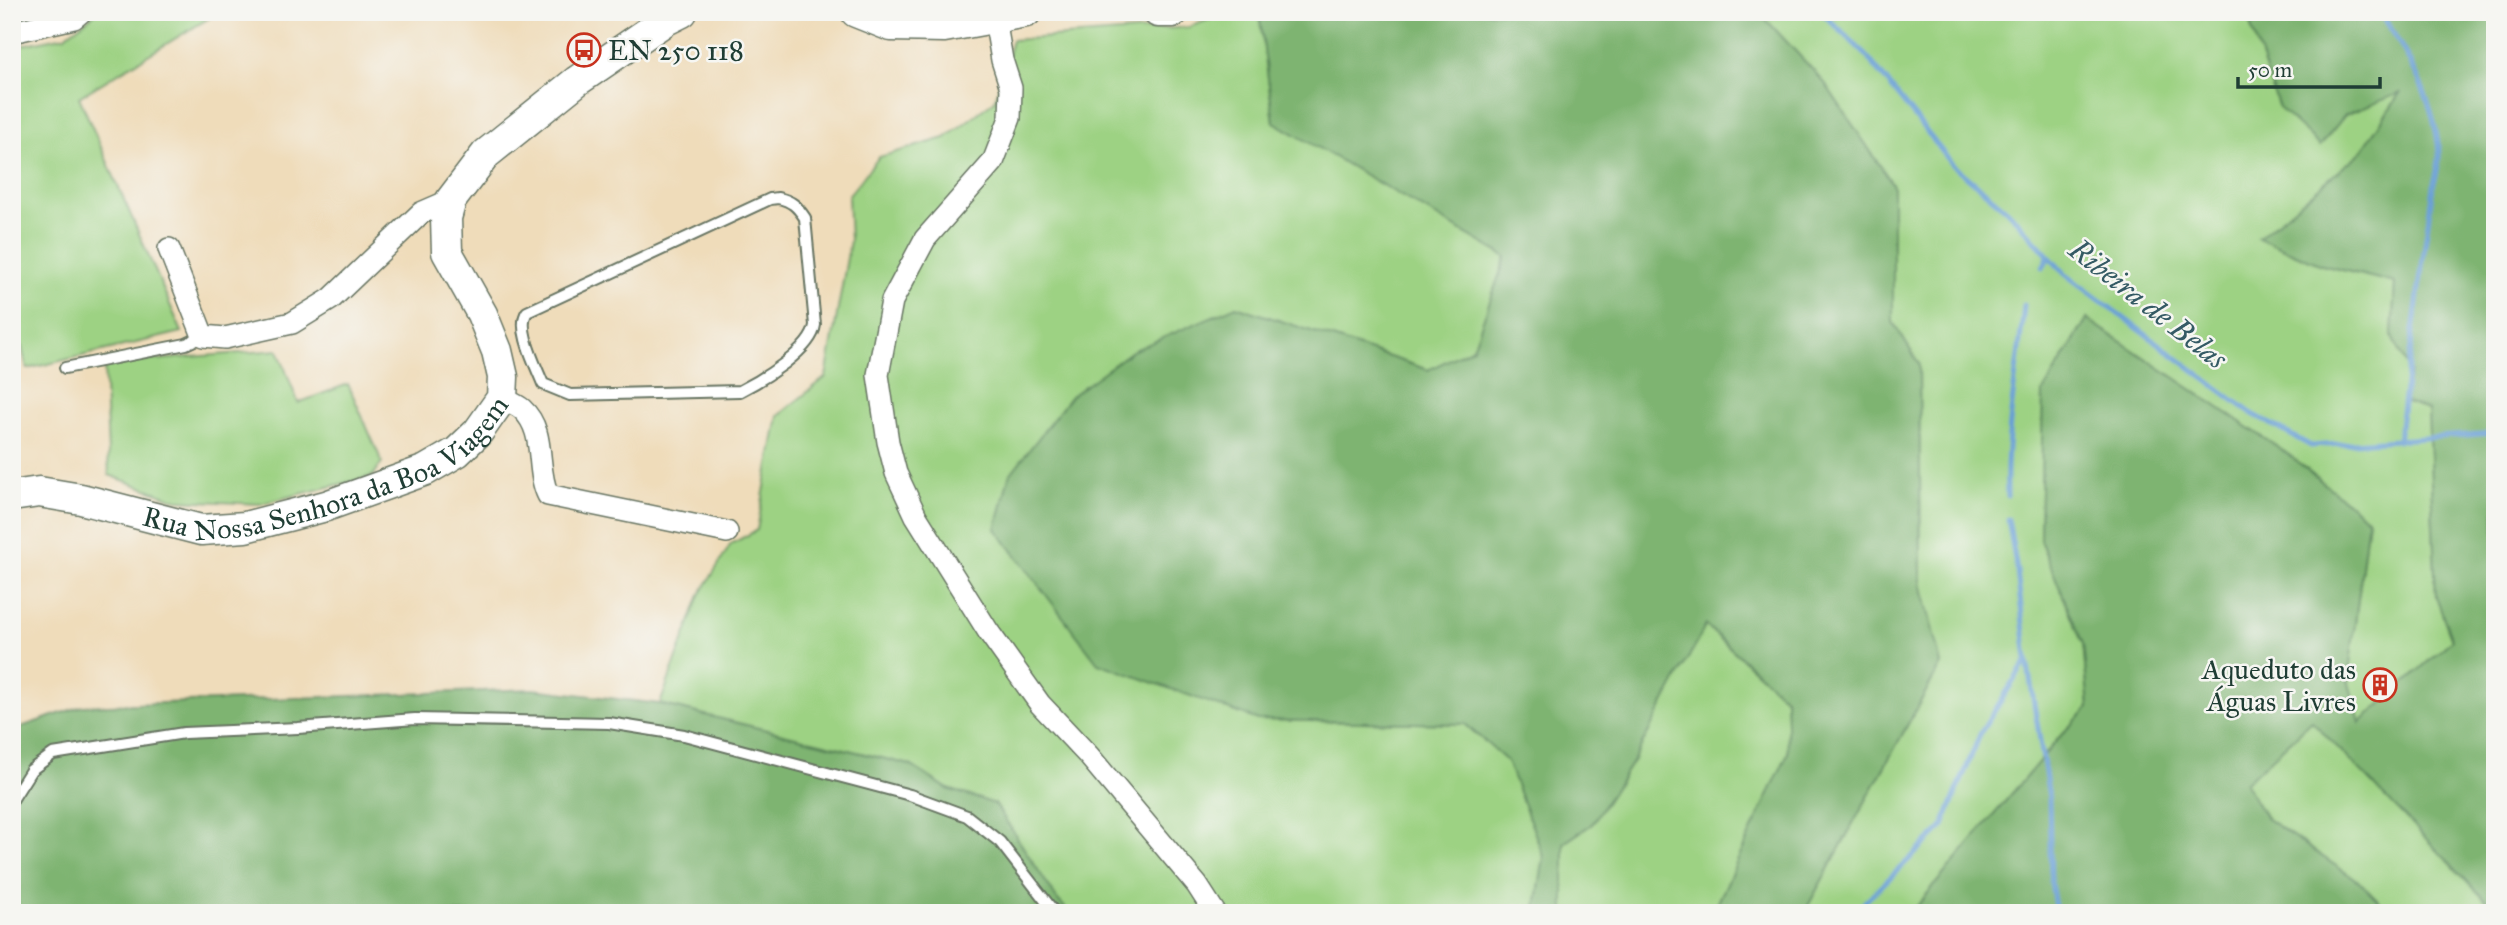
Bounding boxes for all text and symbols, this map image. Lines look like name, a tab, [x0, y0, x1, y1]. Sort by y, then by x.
bus stop icon: EN 250 118	[565, 31, 603, 69]
place label: EN 250 118	[608, 33, 744, 68]
scale bar	[2238, 46, 2379, 90]
text: 50 m	[2248, 57, 2293, 83]
water label: Ribeira de Belas	[2061, 231, 2235, 378]
street label: Rua Nossa Senhora da Boa Viagem	[139, 389, 516, 548]
place label: Aqueduto das Águas Livres	[2201, 652, 2356, 719]
building icon: Aqueduto das Águas Livres	[2361, 666, 2399, 704]

